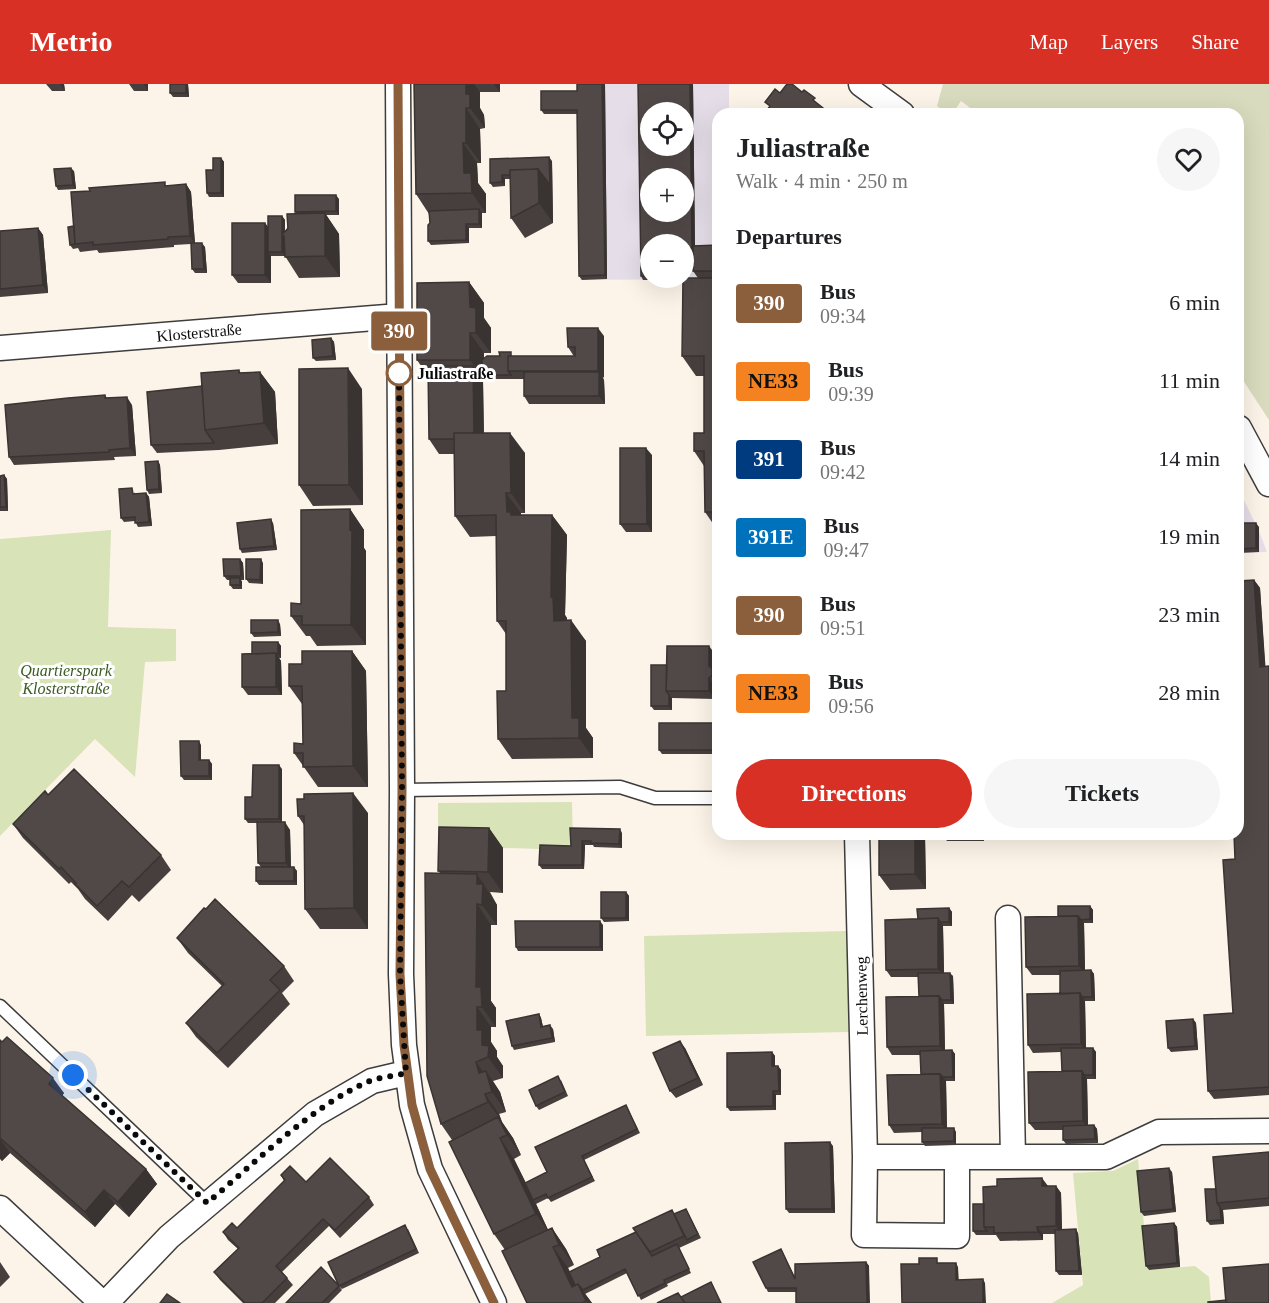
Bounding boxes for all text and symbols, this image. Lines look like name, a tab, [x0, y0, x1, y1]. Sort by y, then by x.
text: Metrio	[30, 26, 112, 57]
text: Map	[1030, 30, 1068, 54]
text: Layers	[1101, 30, 1158, 54]
text: Share	[1191, 30, 1239, 54]
map controls	[640, 102, 694, 288]
button: locate	[640, 102, 694, 156]
button: heart	[1157, 128, 1220, 191]
text: Juliastraße	[736, 132, 870, 163]
button: +	[640, 168, 694, 222]
text: Walk · 4 min · 250 m	[736, 170, 908, 192]
text: Departures	[736, 224, 842, 249]
button: −	[640, 234, 694, 288]
text: Bus	[820, 279, 855, 304]
text: 6 min	[1169, 290, 1220, 315]
text: 390	[753, 291, 785, 315]
text: 09:34	[820, 305, 866, 327]
line badge: 390	[364, 312, 434, 350]
text: 390	[383, 319, 415, 343]
street label: Klosterstraße	[156, 320, 242, 345]
text: Bus	[828, 357, 864, 382]
marker: Juliastraße	[386, 360, 412, 386]
place label: Juliastraße	[417, 365, 493, 382]
text: 11 min	[1159, 368, 1220, 393]
text: NE33	[748, 369, 798, 393]
text: 09:39	[828, 383, 874, 405]
text: Bus	[820, 435, 855, 460]
text: 14 min	[1158, 446, 1220, 471]
text: 391	[753, 447, 785, 471]
text: 09:42	[820, 461, 866, 483]
text: Bus	[824, 513, 859, 538]
text: 19 min	[1158, 524, 1220, 549]
text: 391E	[748, 525, 794, 549]
text: 09:47	[824, 539, 869, 561]
text: Bus	[820, 591, 855, 616]
text: 23 min	[1158, 602, 1220, 627]
text: 390	[753, 603, 785, 627]
text: 09:51	[820, 617, 866, 639]
park label: Quartierspark Klosterstraße	[20, 662, 113, 697]
text: Bus	[828, 669, 864, 694]
text: 28 min	[1158, 680, 1220, 705]
text: NE33	[748, 681, 798, 705]
text: 09:56	[828, 695, 874, 717]
button: Directions	[736, 759, 972, 828]
button: Tickets	[984, 759, 1220, 828]
street label: Lerchenweg	[852, 956, 872, 1036]
your location	[58, 1060, 88, 1090]

